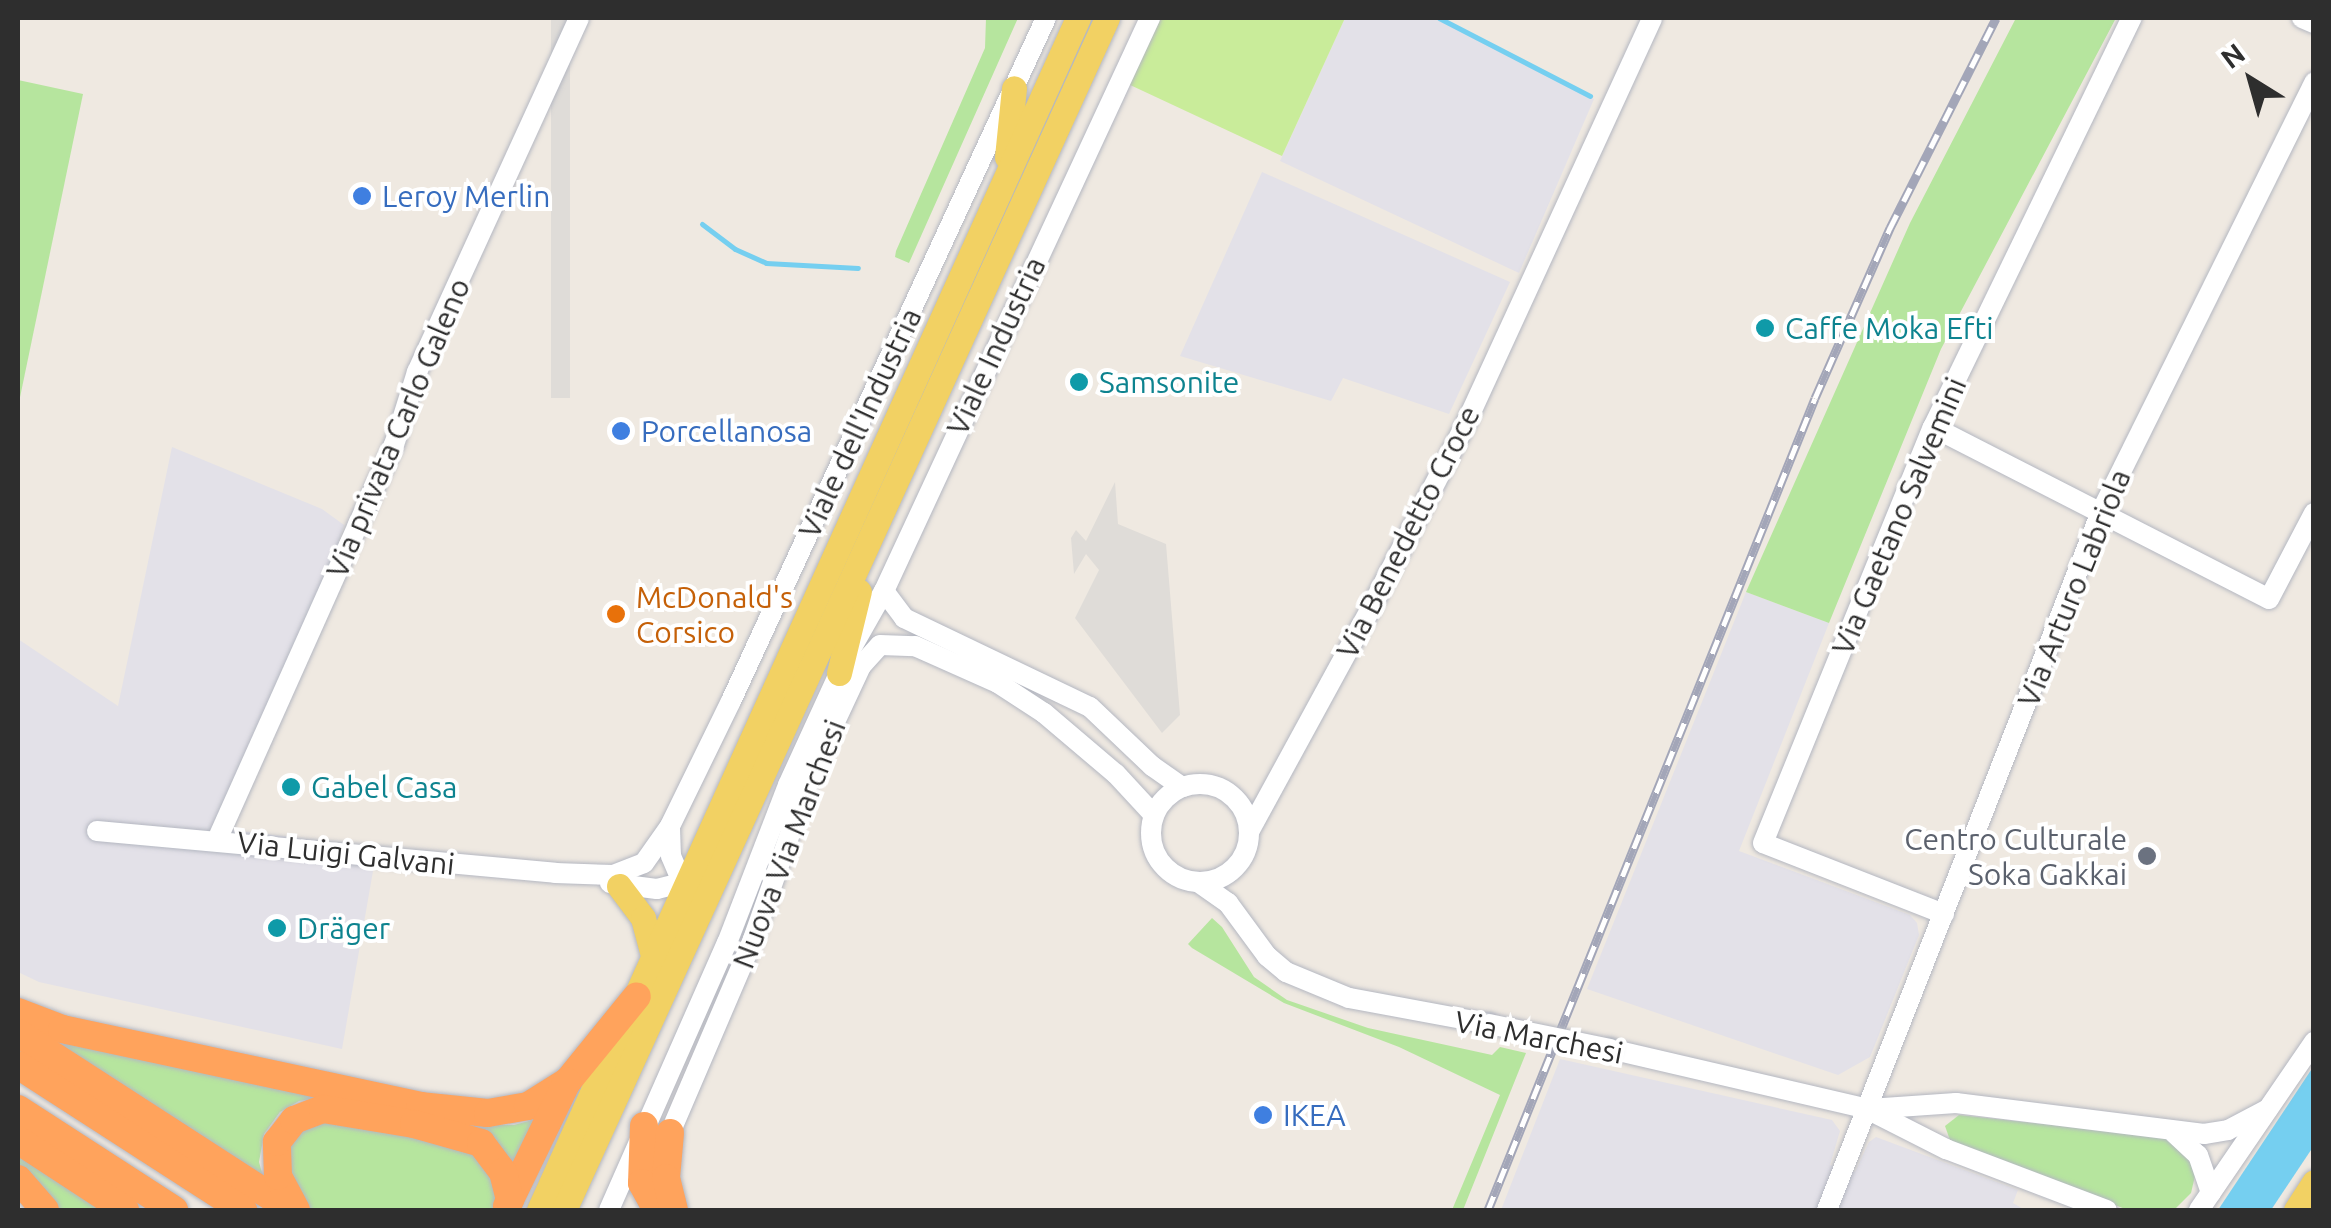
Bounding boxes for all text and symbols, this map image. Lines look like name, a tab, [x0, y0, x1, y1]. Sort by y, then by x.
north arrow	[2201, 30, 2301, 130]
text: N	[2215, 37, 2250, 74]
place label: Leroy Merlin	[382, 178, 550, 214]
marker: Leroy Merlin	[351, 185, 373, 207]
street label: Viale Industria	[939, 251, 1053, 441]
street label: Via privata Carlo Galeno	[319, 273, 477, 583]
street label: Viale dell'Industria	[791, 302, 929, 544]
place label: Caffe Moka Efti	[1785, 310, 1993, 346]
marker: Caffe Moka Efti	[1754, 317, 1776, 339]
place label: Samsonite	[1099, 364, 1239, 400]
marker: Samsonite	[1068, 371, 1090, 393]
street label: Via Gaetano Salvemini	[1824, 372, 1974, 660]
street label: Via Benedetto Croce	[1329, 400, 1487, 664]
place label: Porcellanosa	[641, 413, 812, 449]
marker: Porcellanosa	[610, 420, 632, 442]
street label: Via Arturo Labriola	[2010, 464, 2138, 712]
place label: McDonald's Corsico	[636, 579, 793, 650]
marker: McDonald's Corsico	[605, 603, 627, 625]
street label: Nuova Via Marchesi	[725, 715, 853, 973]
place label: Gabel Casa	[311, 769, 457, 805]
marker: Gabel Casa	[280, 776, 302, 798]
place label: Centro Culturale Soka Gakkai	[1904, 821, 2127, 892]
street label: Via Luigi Galvani	[236, 824, 456, 882]
marker: Centro Culturale Soka Gakkai	[2136, 845, 2158, 867]
place label: Dräger	[297, 910, 390, 946]
marker: Dräger	[266, 917, 288, 939]
street label: Via Marchesi	[1452, 1003, 1626, 1071]
place label: IKEA	[1283, 1097, 1346, 1133]
marker: IKEA	[1252, 1104, 1274, 1126]

